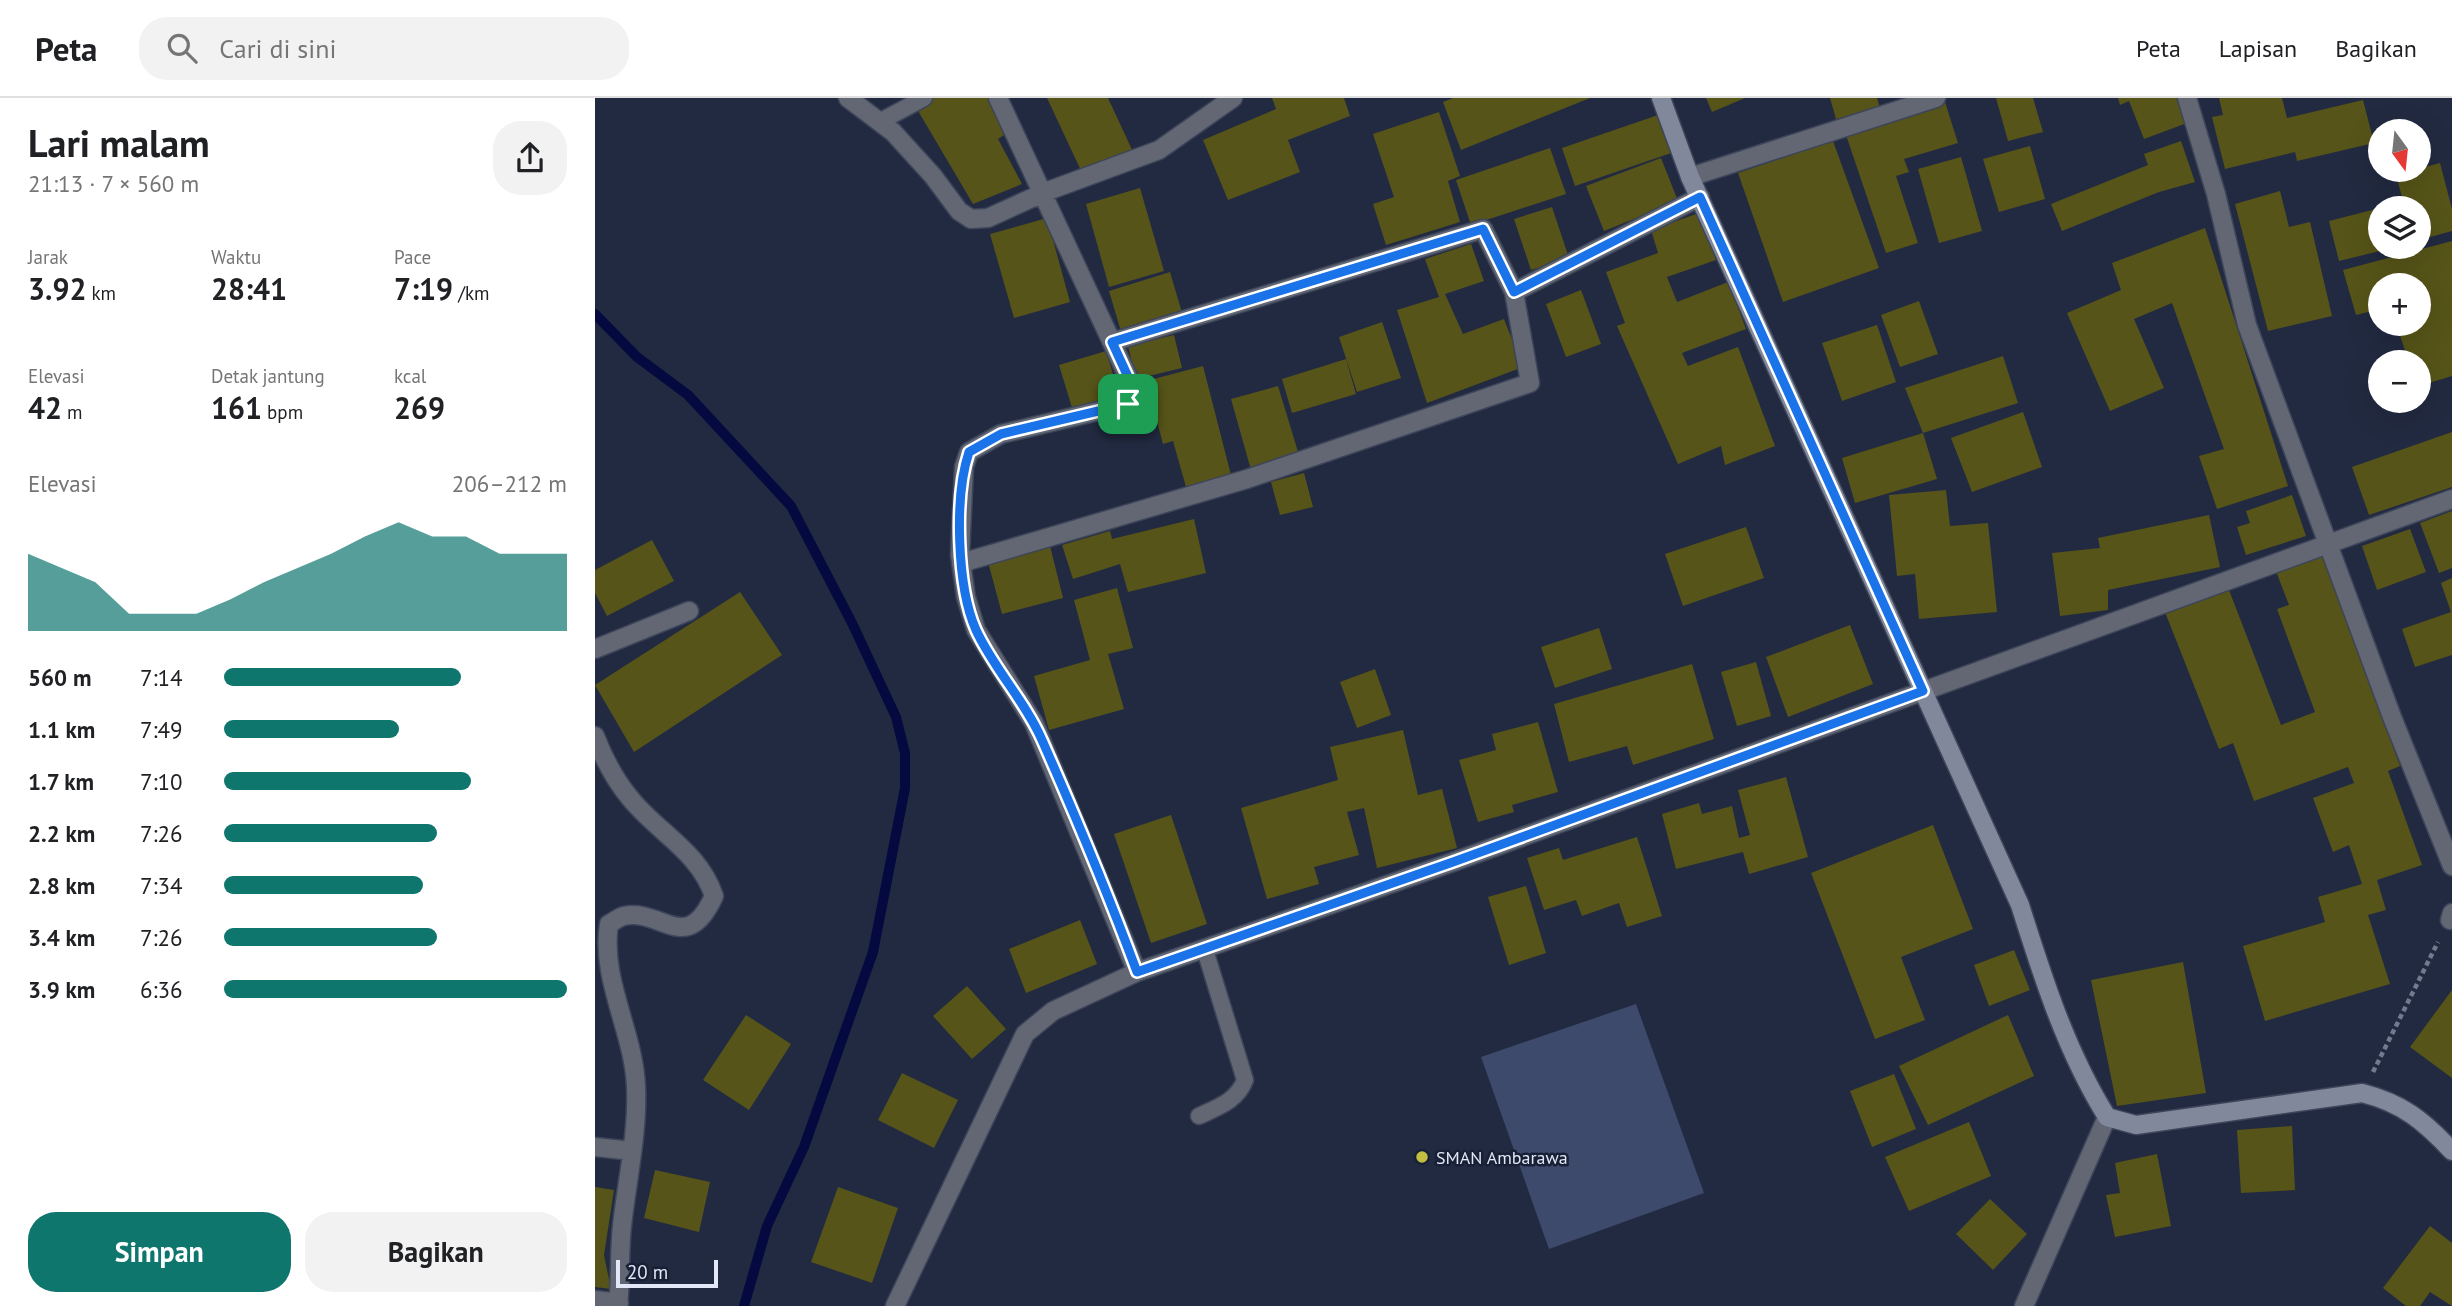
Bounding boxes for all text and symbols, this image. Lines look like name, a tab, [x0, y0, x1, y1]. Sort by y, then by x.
search box	[139, 17, 629, 80]
text: Peta	[35, 27, 97, 70]
icon: search	[163, 29, 201, 67]
text: Cari di sini	[219, 32, 336, 65]
text: Peta	[2136, 33, 2181, 64]
text: Lapisan	[2219, 33, 2297, 64]
text: Bagikan	[2335, 33, 2417, 64]
text: Lari malam	[28, 118, 210, 167]
north arrow	[2368, 119, 2431, 182]
map controls	[2368, 119, 2431, 413]
button: share	[493, 121, 567, 195]
text: 21:13 · 7 × 560 m	[28, 169, 199, 198]
button: layers	[2368, 196, 2431, 259]
text: Jarak	[28, 245, 68, 269]
text: Waktu	[211, 245, 261, 269]
text: Pace	[394, 245, 431, 269]
text: 3.92	[28, 269, 86, 308]
text: 28:41	[211, 269, 287, 308]
text: 7:19	[394, 269, 453, 308]
button: +	[2368, 273, 2431, 336]
text: km	[86, 281, 116, 305]
text: /km	[453, 281, 489, 305]
button: −	[2368, 350, 2431, 413]
text: Elevasi	[28, 364, 85, 388]
text: Detak jantung	[211, 364, 325, 388]
text: kcal	[394, 364, 426, 388]
pin	[1098, 374, 1158, 434]
icon: arrive	[1109, 385, 1147, 423]
text: 42	[28, 388, 62, 427]
text: 161	[211, 388, 262, 427]
text: 269	[394, 388, 445, 427]
text: m	[62, 400, 83, 424]
text: bpm	[262, 400, 303, 424]
text: Elevasi	[28, 469, 97, 498]
text: 206–212 m	[452, 469, 567, 498]
text: 560 m	[28, 663, 91, 692]
text: 7:14	[140, 663, 183, 692]
text: 1.1 km	[28, 715, 95, 744]
text: 7:49	[140, 715, 183, 744]
text: 1.7 km	[28, 767, 94, 796]
text: 7:10	[140, 767, 183, 796]
text: 2.2 km	[28, 819, 95, 848]
text: 7:26	[140, 819, 183, 848]
text: 2.8 km	[28, 871, 95, 900]
text: 7:34	[140, 871, 183, 900]
text: 3.4 km	[28, 923, 95, 952]
text: 7:26	[140, 923, 183, 952]
text: 3.9 km	[28, 975, 95, 1004]
text: 6:36	[140, 975, 183, 1004]
place label: SMAN Ambarawa	[1436, 1146, 1568, 1169]
marker: SMAN Ambarawa	[1414, 1149, 1430, 1165]
button: Simpan	[28, 1212, 291, 1292]
button: Bagikan	[305, 1212, 567, 1292]
scale bar	[616, 1257, 717, 1289]
text: 20 m	[627, 1260, 668, 1284]

